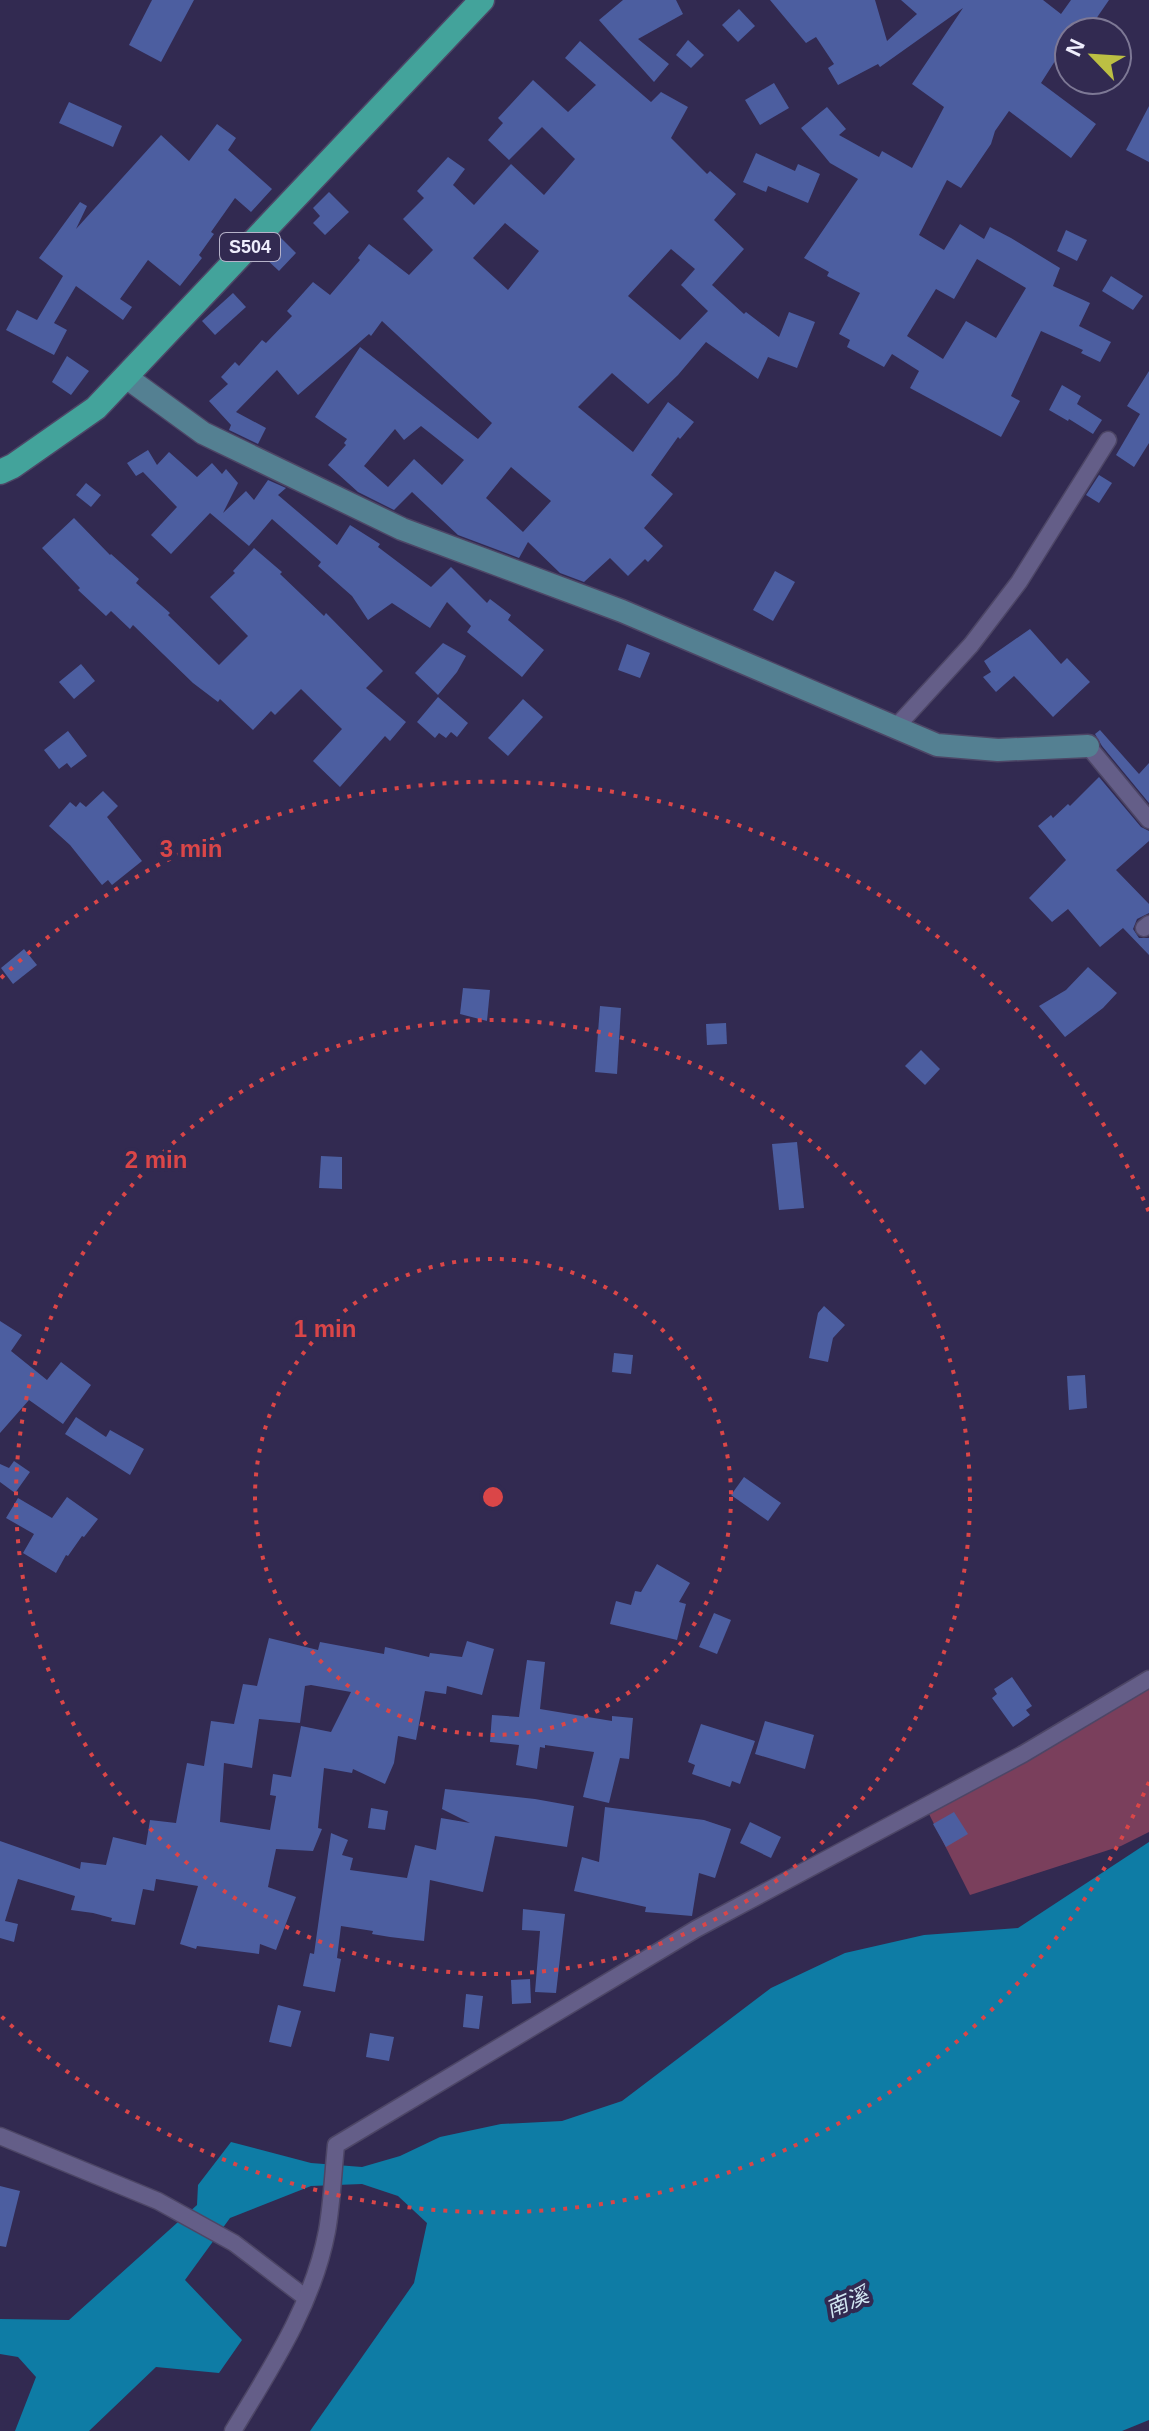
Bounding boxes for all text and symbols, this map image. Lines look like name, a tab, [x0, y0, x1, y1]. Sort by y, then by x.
north arrow	[1053, 16, 1133, 96]
text: N	[1061, 35, 1090, 60]
road number: S504	[220, 233, 280, 261]
text: 3 min	[160, 835, 222, 862]
text: 2 min	[125, 1146, 187, 1173]
text: 1 min	[294, 1315, 356, 1342]
centre of rings	[479, 1483, 507, 1511]
water label: 南溪	[822, 2281, 874, 2322]

